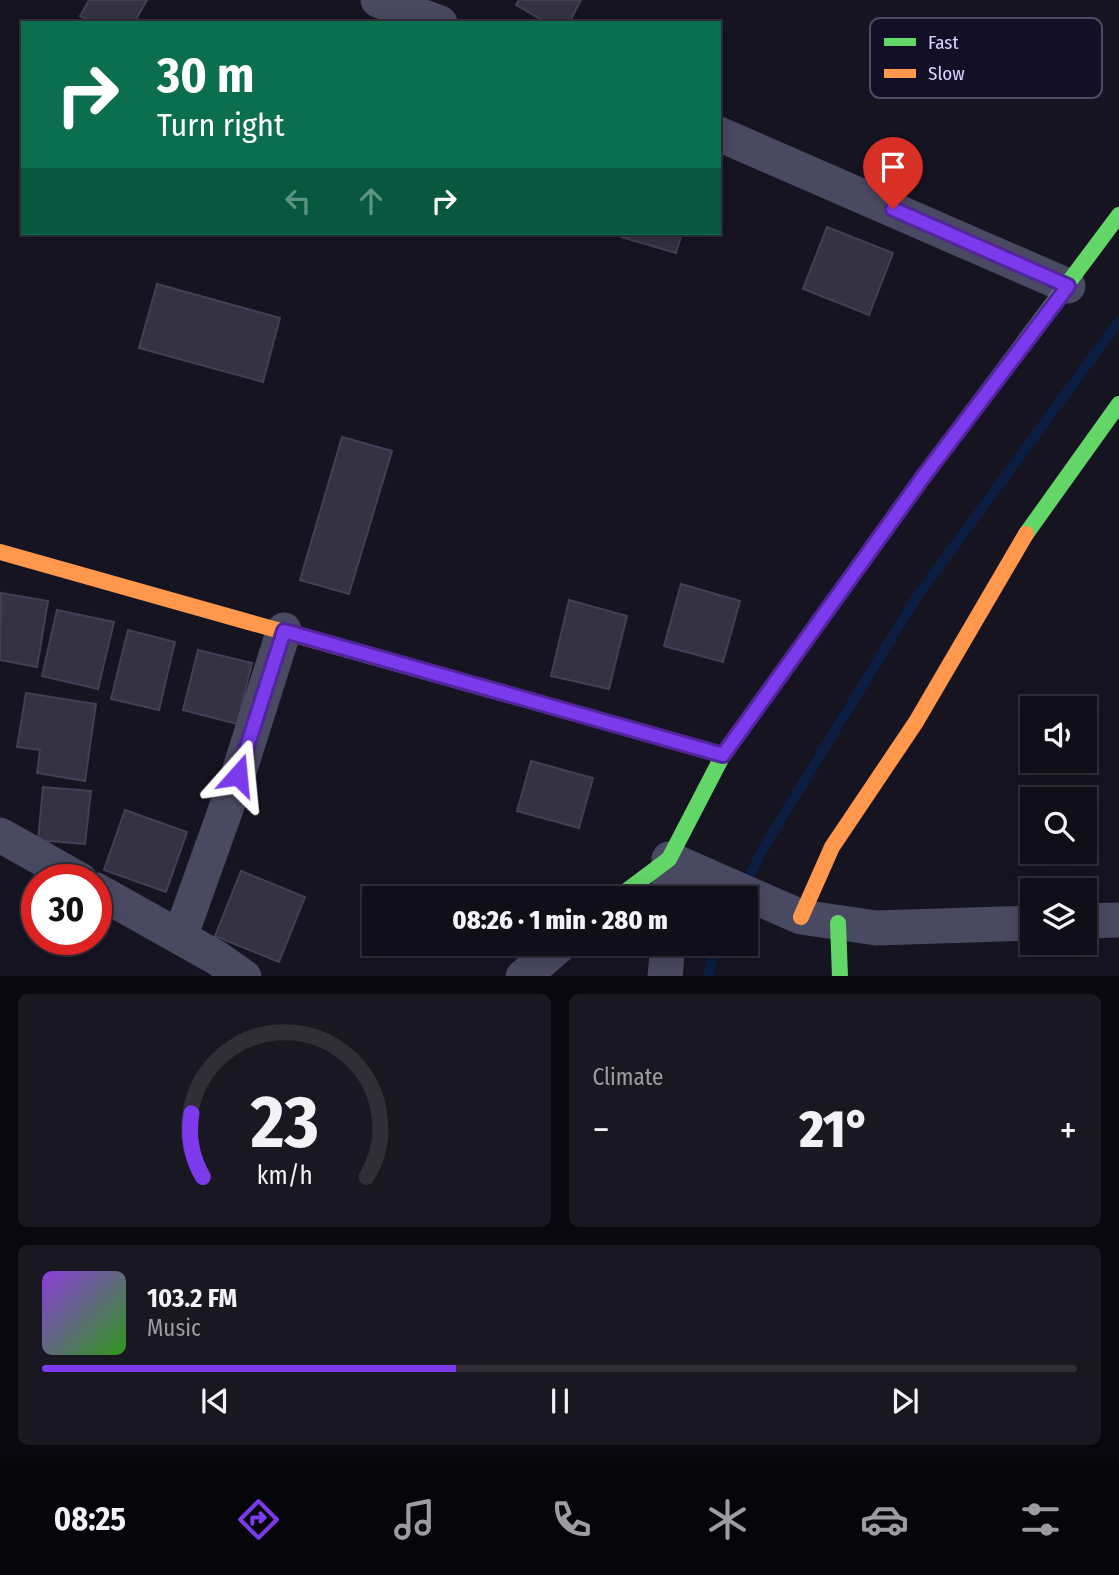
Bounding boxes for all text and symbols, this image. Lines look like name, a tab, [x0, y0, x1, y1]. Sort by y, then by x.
legend	[870, 18, 1102, 98]
text: Fast	[928, 31, 959, 54]
text: 30 m	[157, 46, 255, 105]
icon: right	[42, 49, 133, 140]
text: Slow	[928, 62, 965, 85]
text: Turn right	[157, 106, 284, 144]
pin	[863, 137, 923, 209]
icon: arrive	[874, 148, 912, 186]
icon: left	[279, 182, 317, 220]
icon: ahead	[352, 182, 390, 220]
icon: right	[425, 182, 463, 220]
map controls	[1020, 696, 1097, 955]
button: sound	[1020, 696, 1097, 773]
position arrow	[201, 738, 275, 812]
button: search	[1020, 787, 1097, 864]
speed limit sign: 30	[21, 864, 112, 955]
button: layers	[1020, 878, 1097, 955]
text: 08:26 · 1 min · 280 m	[452, 905, 668, 936]
text: Climate	[593, 1063, 663, 1091]
text: 23	[249, 1079, 318, 1166]
text: 21°	[799, 1098, 870, 1161]
text: −	[593, 1107, 610, 1153]
text: +	[1060, 1107, 1077, 1153]
text: km/h	[256, 1160, 312, 1190]
text: 103.2 FM	[147, 1283, 237, 1314]
text: Music	[147, 1314, 201, 1342]
icon: previous	[196, 1382, 234, 1420]
icon: pause	[541, 1382, 579, 1420]
icon: next	[886, 1382, 924, 1420]
icon: directions	[234, 1495, 283, 1544]
icon: music	[390, 1495, 439, 1544]
icon: phone	[547, 1495, 596, 1544]
icon: climate	[703, 1495, 752, 1544]
icon: car	[860, 1495, 909, 1544]
icon: filters	[1016, 1495, 1065, 1544]
text: 08:25	[54, 1500, 126, 1538]

